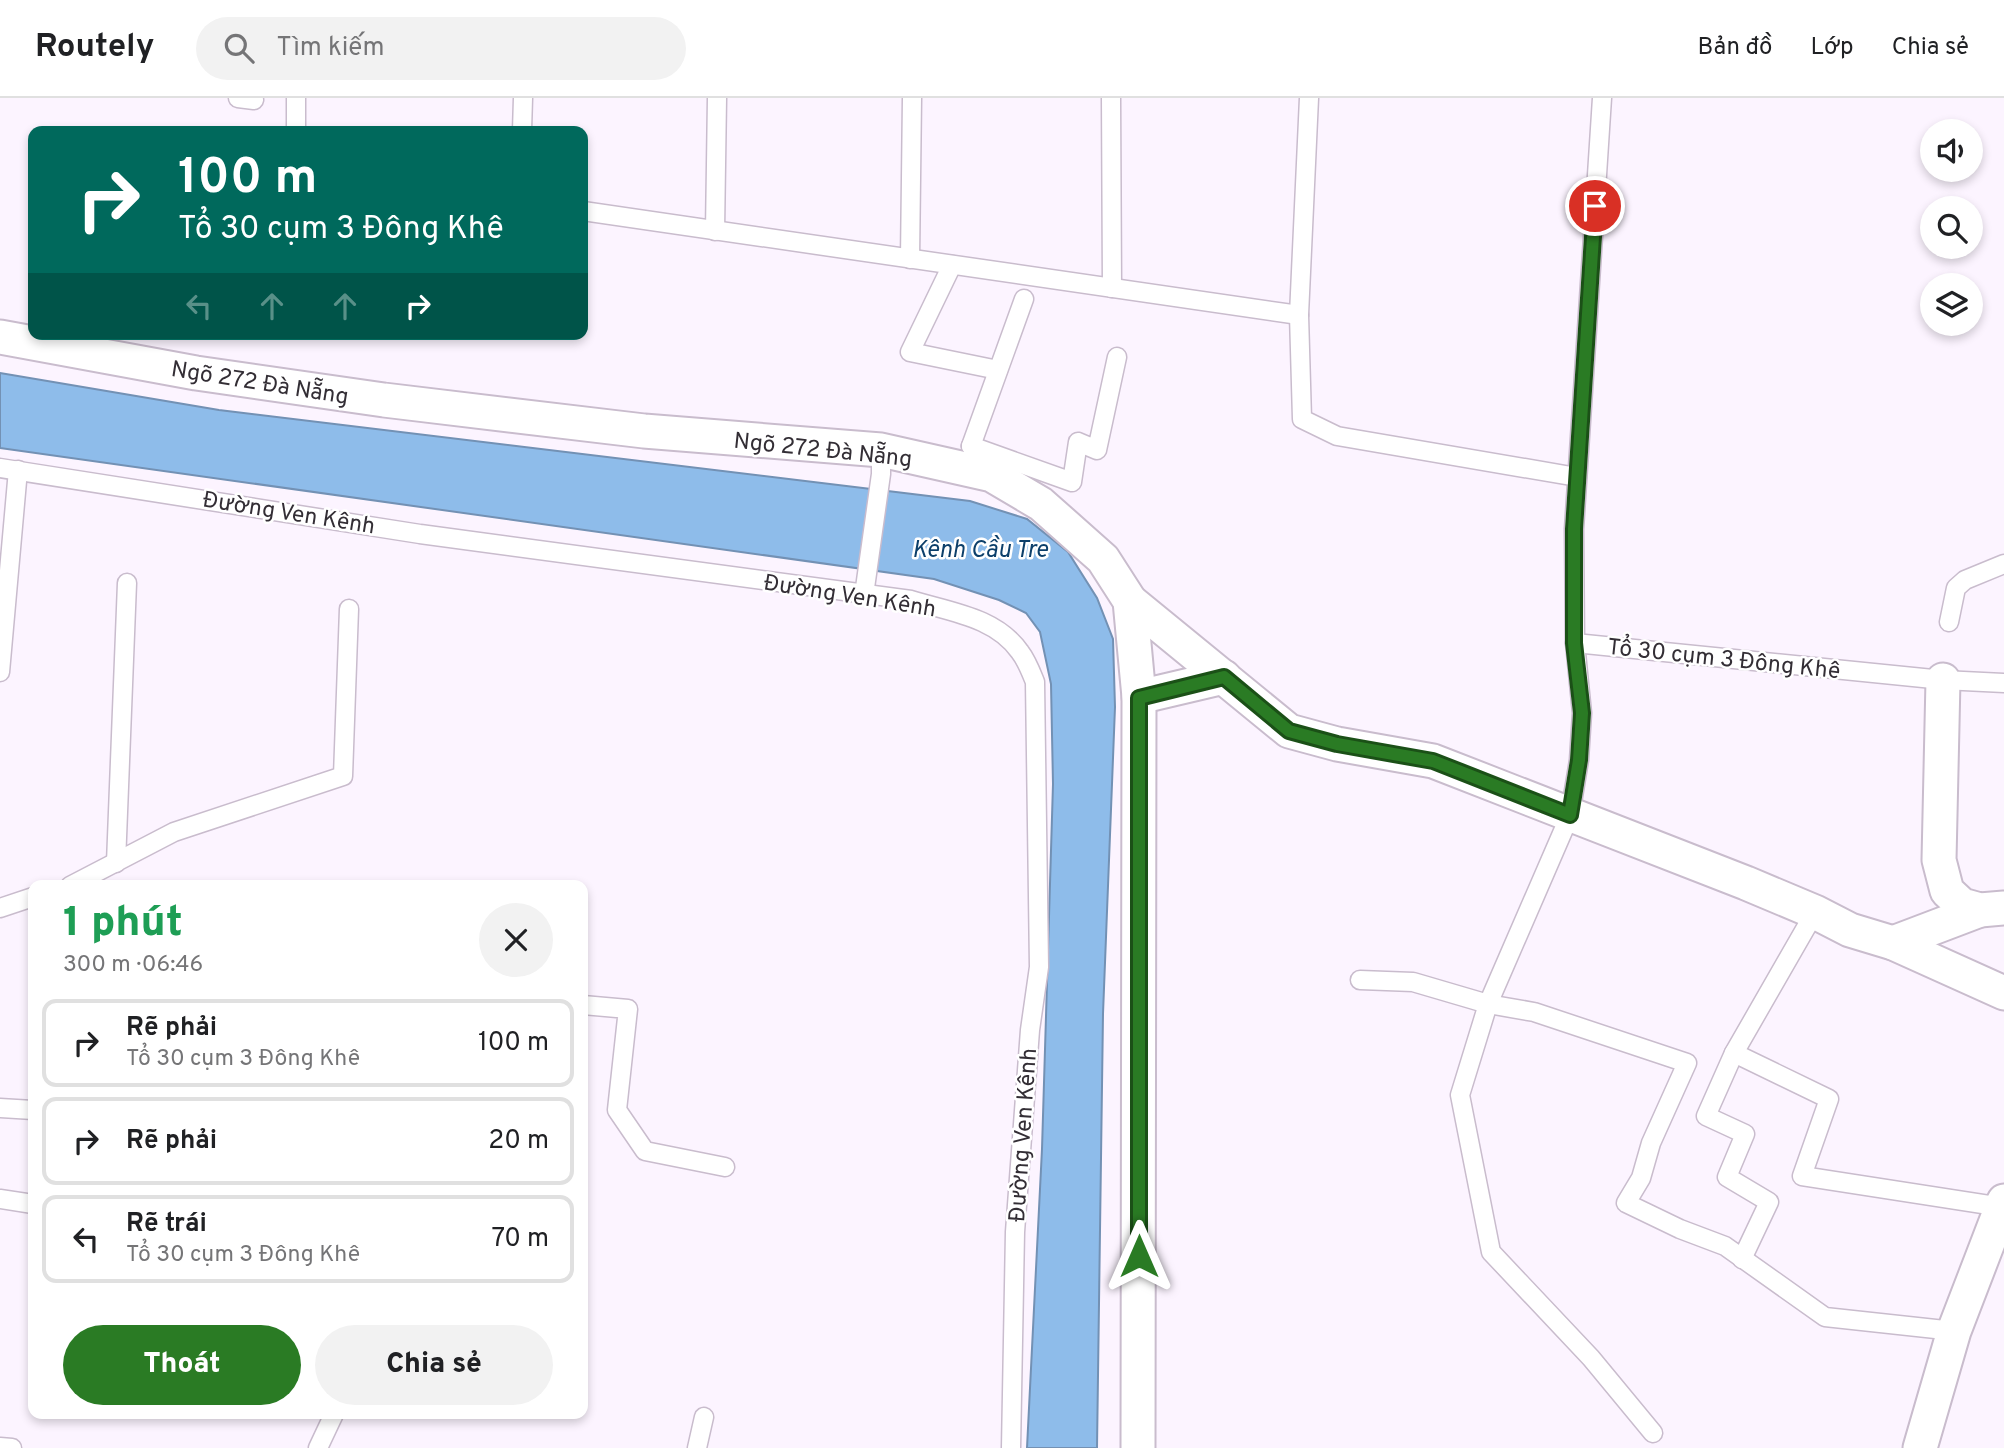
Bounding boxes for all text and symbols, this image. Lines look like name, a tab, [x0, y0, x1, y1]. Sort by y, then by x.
search box	[196, 17, 686, 80]
text: Routely	[35, 27, 154, 69]
icon: search	[220, 29, 258, 67]
text: Tìm kiếm	[276, 32, 385, 65]
text: Bản đồ	[1698, 33, 1773, 63]
text: Lớp	[1811, 33, 1854, 63]
text: Chia sẻ	[1892, 33, 1969, 63]
map controls	[1920, 119, 1983, 336]
button: sound	[1920, 119, 1983, 182]
text: 100 m	[178, 149, 317, 211]
icon: right	[63, 154, 154, 245]
pin	[1565, 176, 1625, 236]
icon: arrive	[1576, 187, 1614, 225]
button: search	[1920, 196, 1983, 259]
text: Tổ 30 cụm 3 Đông Khê	[178, 210, 504, 250]
button: layers	[1920, 273, 1983, 336]
icon: left	[180, 287, 218, 325]
icon: ahead	[253, 287, 291, 325]
icon: ahead	[326, 287, 364, 325]
icon: right	[399, 287, 437, 325]
street label: Ngõ 272 Đà Nẵng	[169, 354, 351, 413]
street label: Ngõ 272 Đà Nẵng	[732, 426, 914, 475]
street label: Đường Ven Kênh	[200, 487, 377, 542]
water label: Kênh Cầu Tre	[912, 535, 1049, 566]
street label: Đường Ven Kênh	[761, 570, 938, 625]
street label: Tổ 30 cụm 3 Đông Khê	[1606, 631, 1842, 687]
text: 1 phút	[63, 898, 183, 951]
button: close	[479, 903, 553, 977]
text: 300 m · 06:46	[63, 951, 203, 980]
text: Rẽ phải	[126, 1012, 217, 1045]
icon: right	[67, 1024, 105, 1062]
text: 100 m	[478, 1027, 549, 1060]
text: Tổ 30 cụm 3 Đông Khê	[126, 1045, 360, 1074]
street label: Đường Ven Kênh	[1004, 1047, 1045, 1223]
icon: right	[67, 1122, 105, 1160]
text: Rẽ phải	[126, 1125, 217, 1158]
text: 20 m	[488, 1125, 549, 1158]
text: Rẽ trái	[126, 1208, 207, 1241]
position arrow	[1102, 1219, 1176, 1293]
icon: left	[67, 1220, 105, 1258]
text: 70 m	[491, 1223, 549, 1256]
text: Tổ 30 cụm 3 Đông Khê	[126, 1241, 360, 1270]
button: Thoát	[63, 1325, 301, 1405]
button: Chia sẻ	[315, 1325, 553, 1405]

